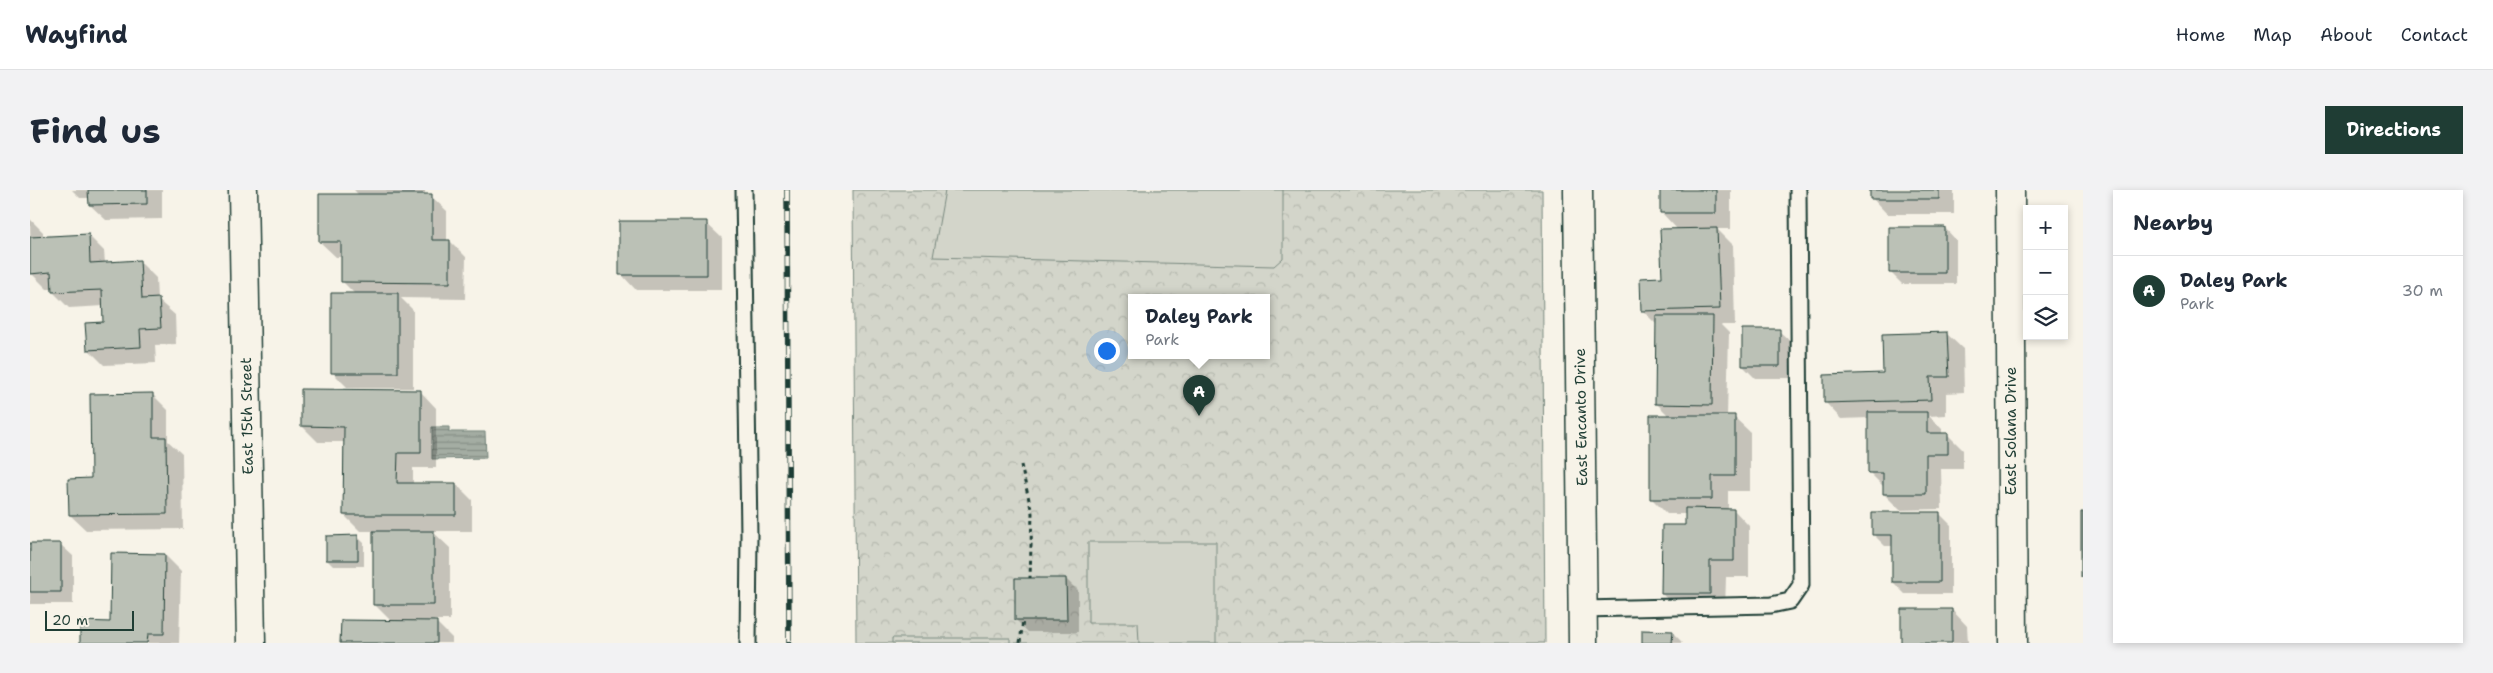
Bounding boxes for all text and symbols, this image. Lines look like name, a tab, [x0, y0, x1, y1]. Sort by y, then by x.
text: Wayfind	[25, 19, 128, 51]
text: Home	[2176, 23, 2225, 47]
text: Map	[2253, 23, 2292, 47]
text: About	[2320, 23, 2373, 47]
text: Contact	[2401, 23, 2468, 47]
button: Directions	[2325, 106, 2463, 154]
text: Find us	[30, 107, 161, 154]
map controls	[2023, 205, 2068, 340]
button: +	[2023, 205, 2068, 250]
text: Nearby	[2133, 209, 2213, 237]
button: −	[2023, 250, 2068, 295]
text: Daley Park	[2180, 268, 2288, 293]
text: A	[2143, 280, 2155, 301]
text: 30 m	[2402, 280, 2443, 301]
text: Park	[2180, 293, 2214, 314]
popup	[1128, 294, 1270, 359]
button: layers	[2023, 295, 2068, 340]
text: Daley Park	[1145, 304, 1253, 329]
text: Park	[1145, 329, 1180, 350]
your location	[1094, 338, 1120, 364]
street label: East Encanto Drive	[1570, 348, 1592, 486]
street label: East 15th Street	[236, 357, 258, 475]
street label: East Solana Drive	[2001, 367, 2021, 495]
pin: A	[1183, 375, 1215, 416]
scale bar	[45, 608, 134, 631]
text: 20 m	[52, 611, 88, 629]

